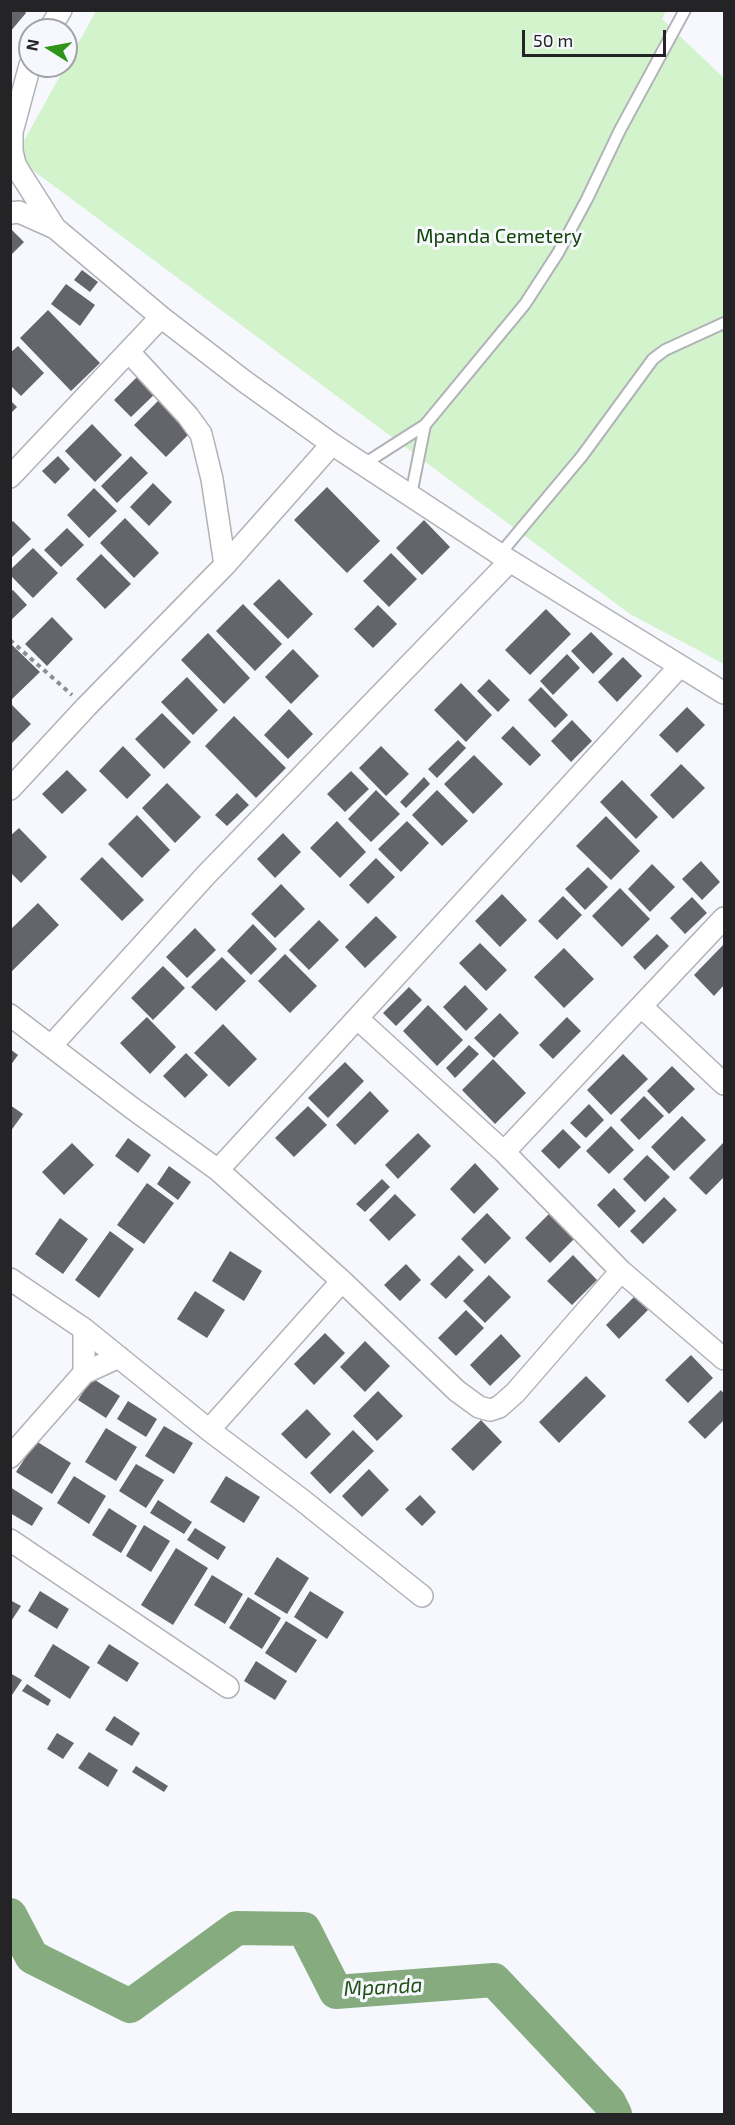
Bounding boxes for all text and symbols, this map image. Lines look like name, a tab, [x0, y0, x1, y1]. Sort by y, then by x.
north arrow	[18, 18, 78, 78]
scale bar	[525, 18, 669, 56]
text: 50 m	[533, 29, 573, 51]
text: N	[21, 37, 42, 52]
park label: Mpanda Cemetery	[416, 224, 582, 248]
water label: Mpanda	[343, 1972, 423, 2002]

